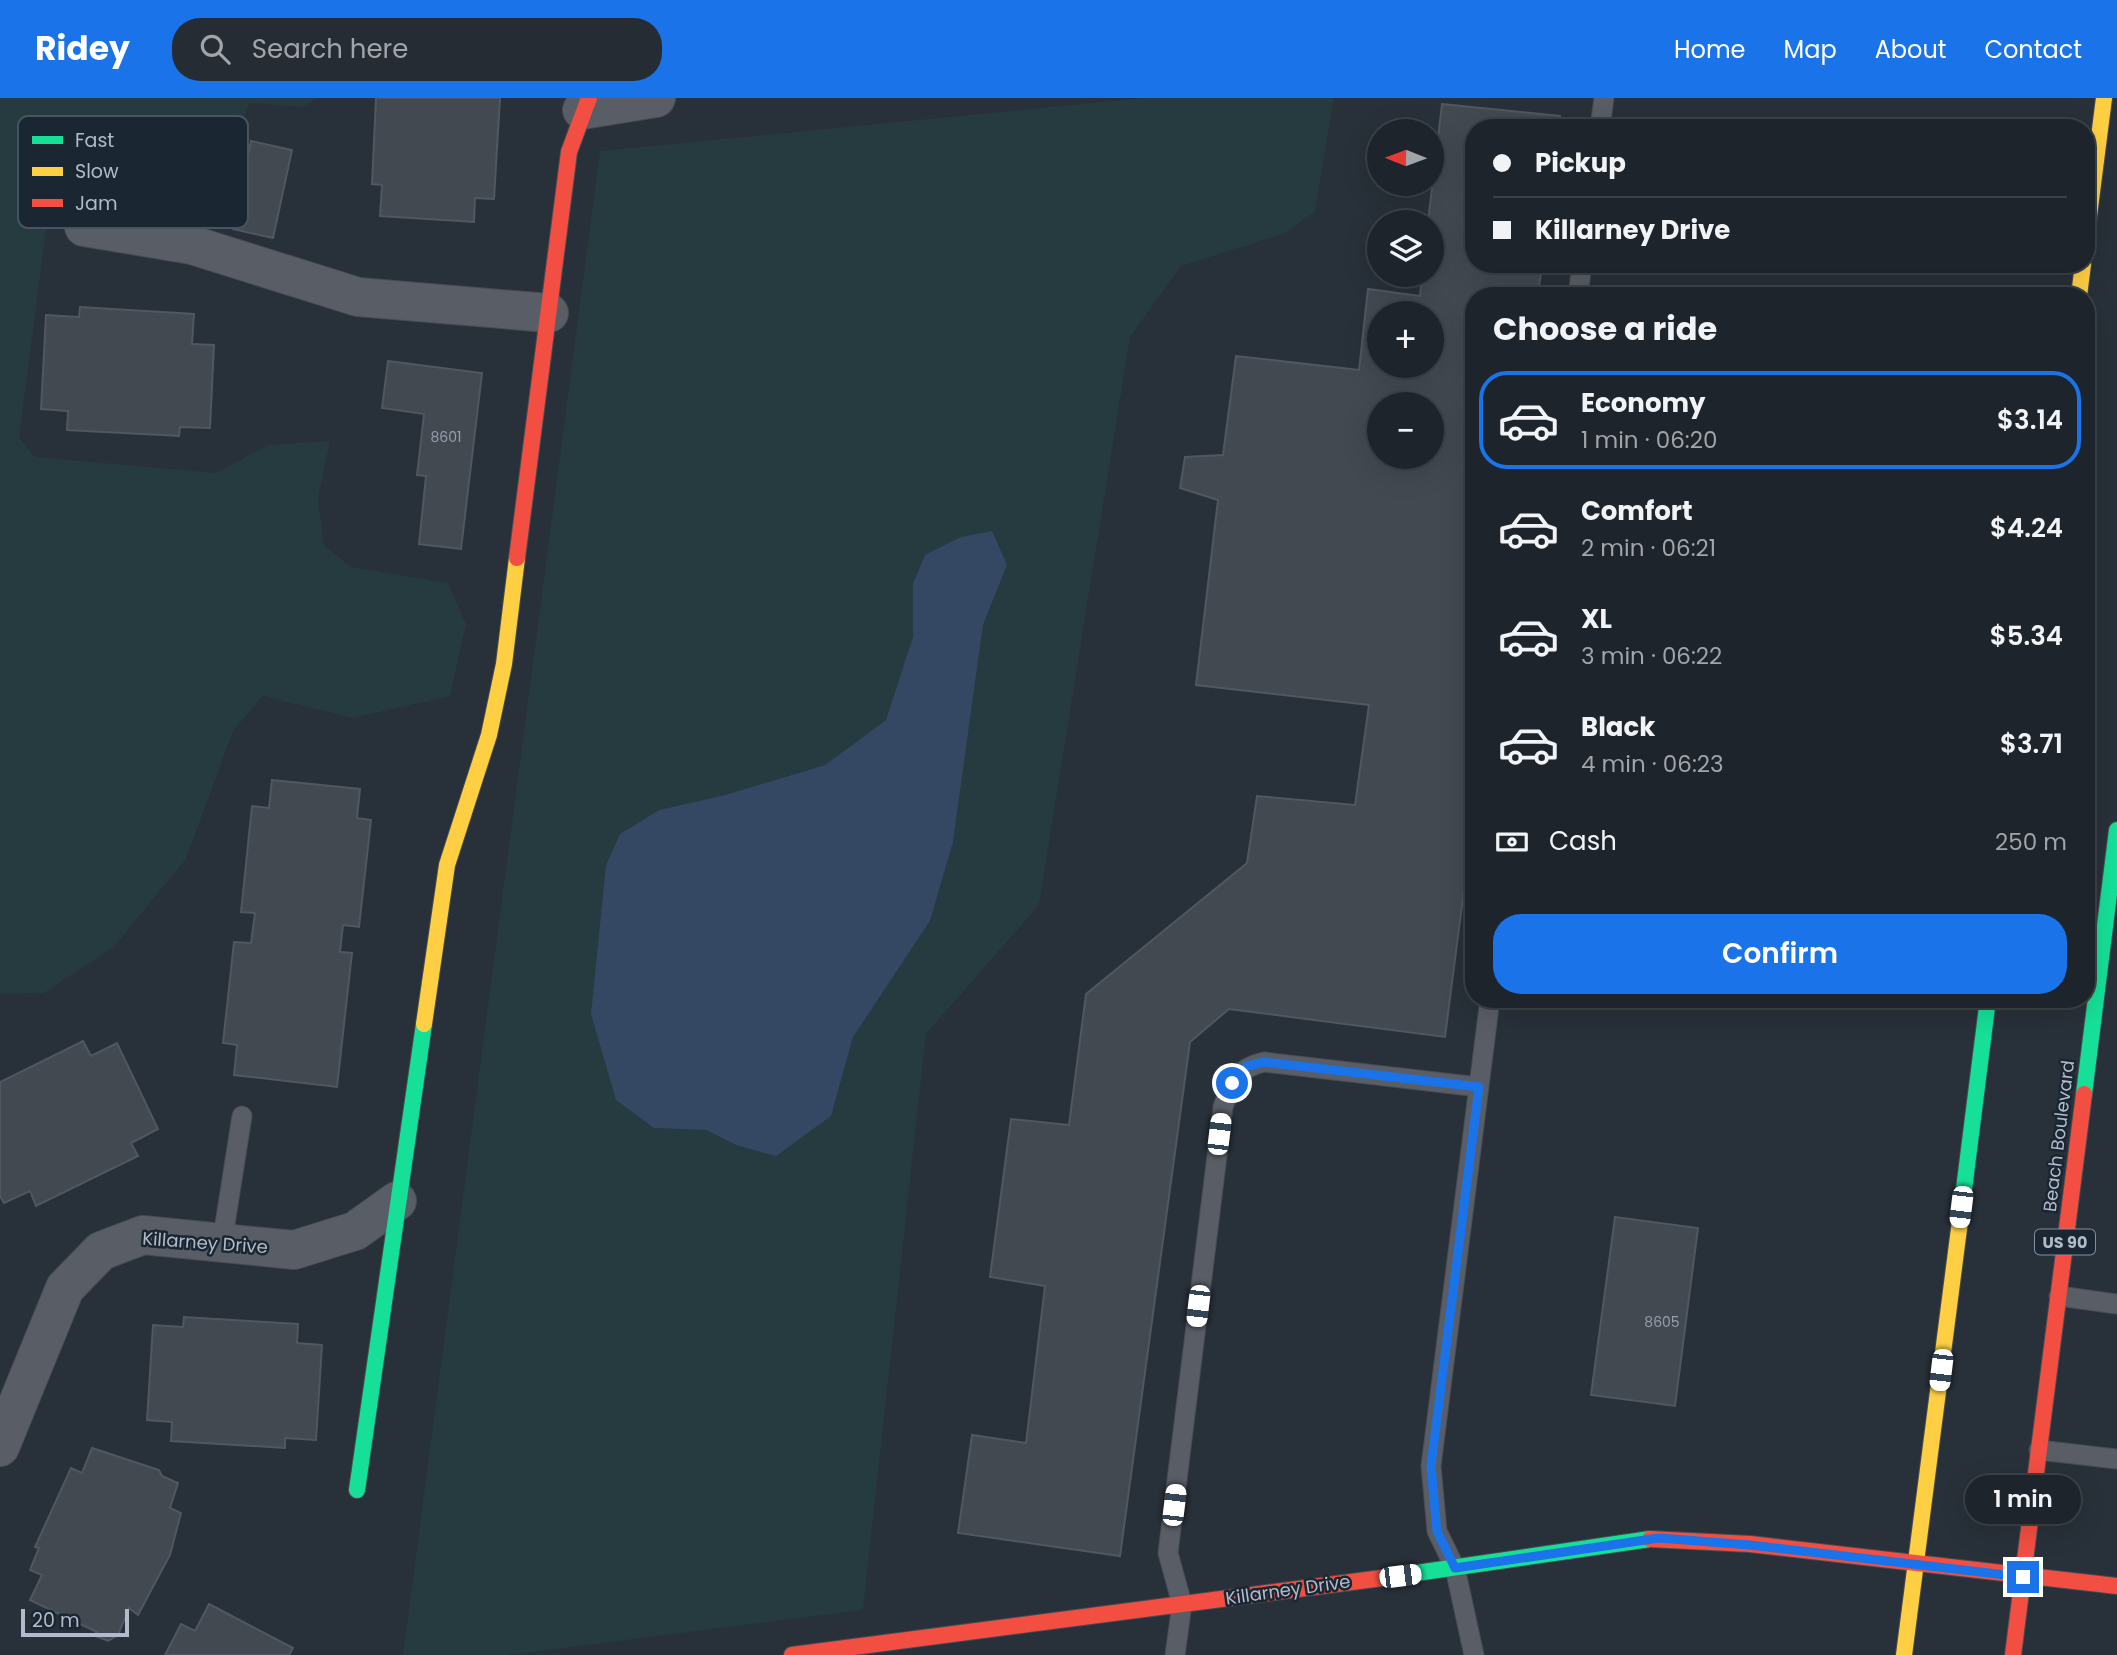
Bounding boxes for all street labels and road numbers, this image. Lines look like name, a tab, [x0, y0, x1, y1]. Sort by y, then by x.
street label: Beach Boulevard	[2037, 1059, 2080, 1213]
street label: Killarney Drive	[141, 1226, 269, 1259]
road number: US 90	[2035, 1230, 2095, 1254]
street label: Killarney Drive	[1224, 1568, 1352, 1611]

